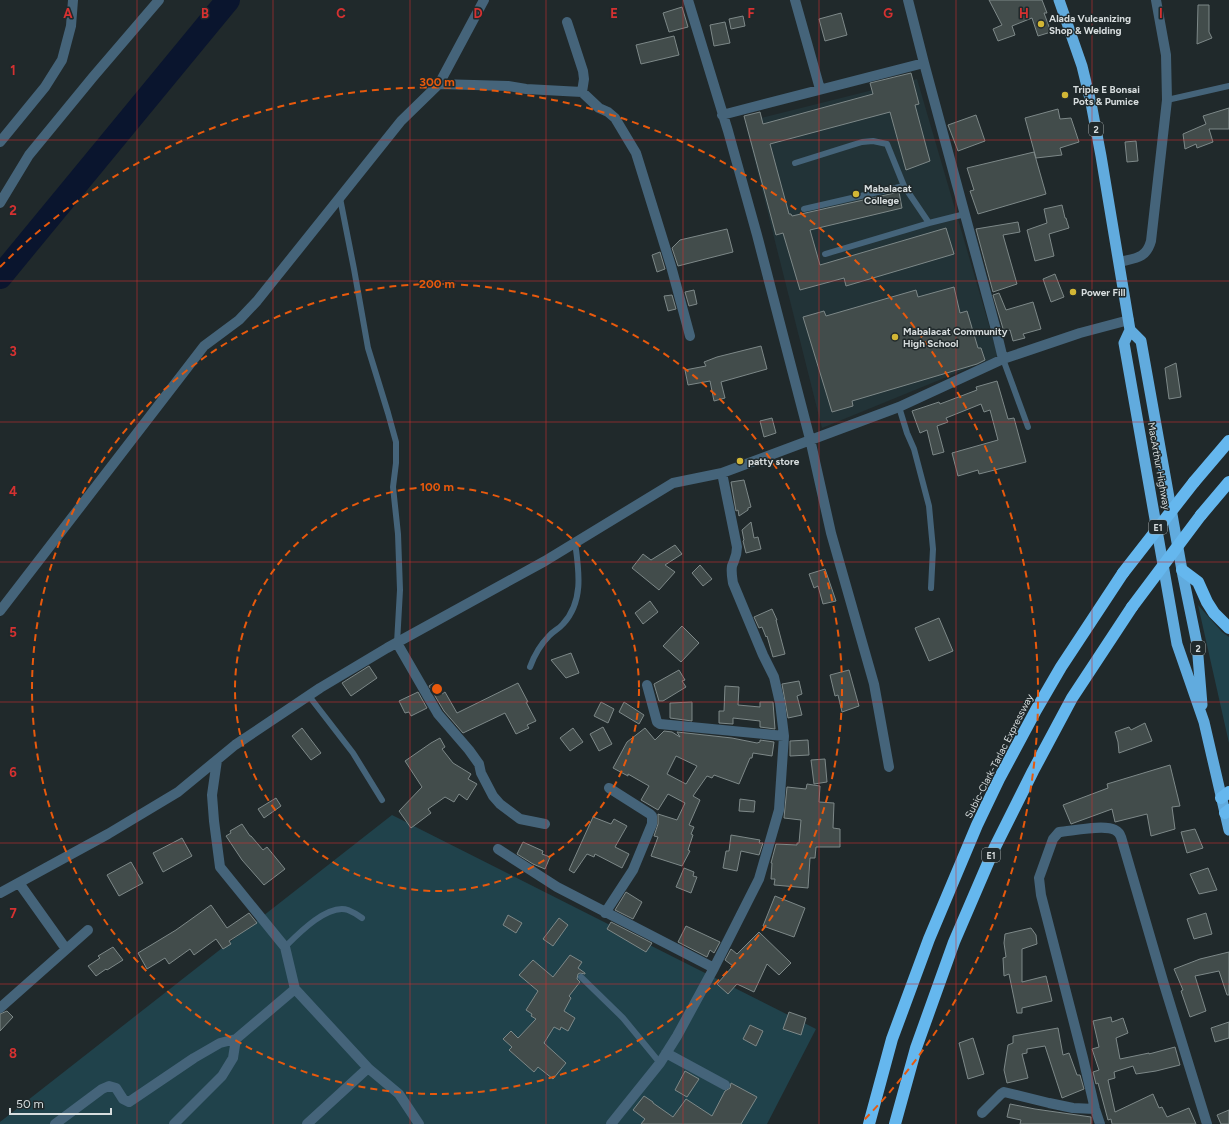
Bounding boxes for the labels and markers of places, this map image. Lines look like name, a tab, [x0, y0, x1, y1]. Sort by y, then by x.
place label: Alada Vulcanizing Shop & Welding	[1049, 12, 1131, 37]
marker: Alada Vulcanizing Shop & Welding	[1036, 19, 1046, 29]
place label: Triple E Bonsai Pots & Pumice	[1073, 83, 1140, 108]
marker: Triple E Bonsai Pots & Pumice	[1060, 90, 1070, 100]
place label: Mabalacat College	[864, 182, 912, 207]
marker: Mabalacat College	[851, 189, 861, 199]
place label: Power Fill	[1081, 286, 1126, 299]
marker: Power Fill	[1068, 287, 1078, 297]
place label: Mabalacat Community High School	[903, 325, 1008, 350]
marker: Mabalacat Community High School	[890, 332, 900, 342]
place label: patty store	[748, 455, 800, 468]
marker: patty store	[735, 456, 745, 466]
centre of rings	[430, 682, 444, 696]

